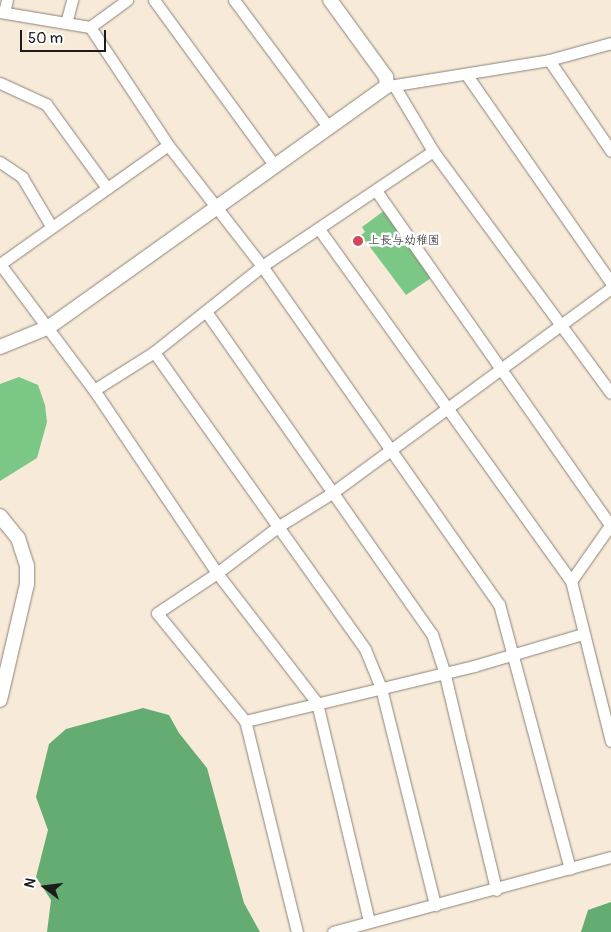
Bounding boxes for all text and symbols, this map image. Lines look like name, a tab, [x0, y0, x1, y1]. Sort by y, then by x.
scale bar	[22, 20, 109, 52]
text: 50 m	[28, 29, 63, 48]
place label: 上長与幼稚園	[368, 234, 440, 248]
marker: 上長与幼稚園	[352, 235, 364, 247]
north arrow	[20, 862, 70, 912]
text: N	[21, 876, 39, 890]

